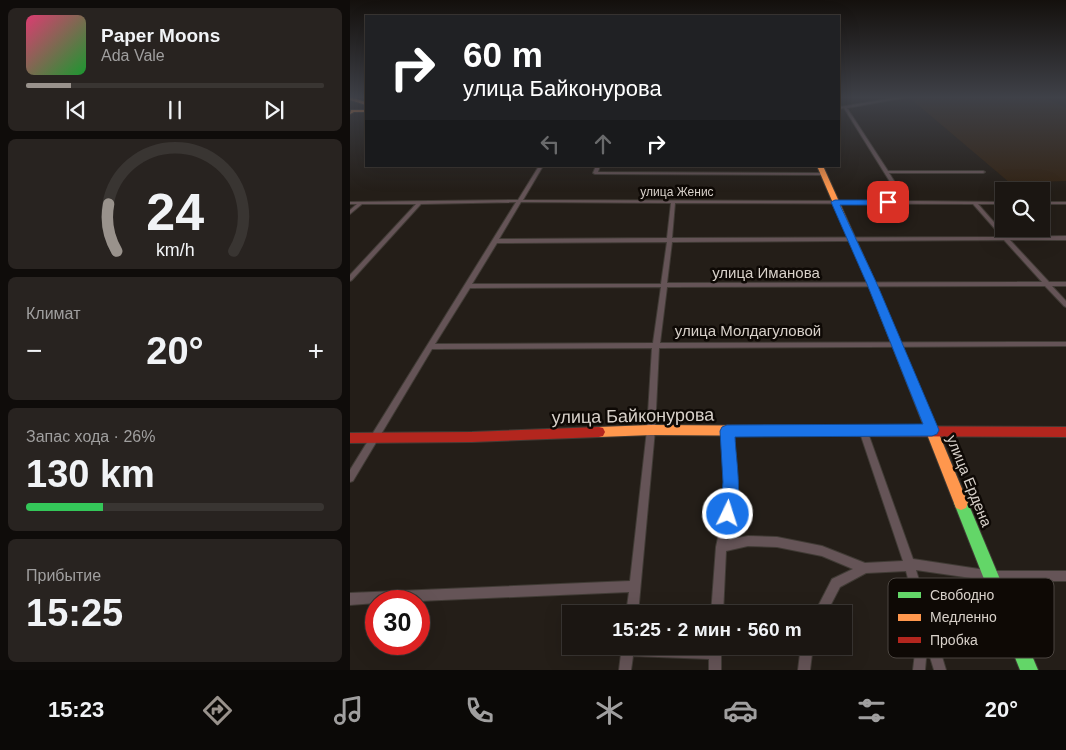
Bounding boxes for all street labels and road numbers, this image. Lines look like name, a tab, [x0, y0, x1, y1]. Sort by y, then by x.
street label: улица Женис	[640, 185, 714, 199]
street label: улица Иманова	[712, 264, 820, 281]
street label: улица Молдагуловой	[675, 322, 821, 339]
street label: улица Байконурова	[552, 405, 715, 427]
street label: улица Ердена	[943, 433, 996, 530]

